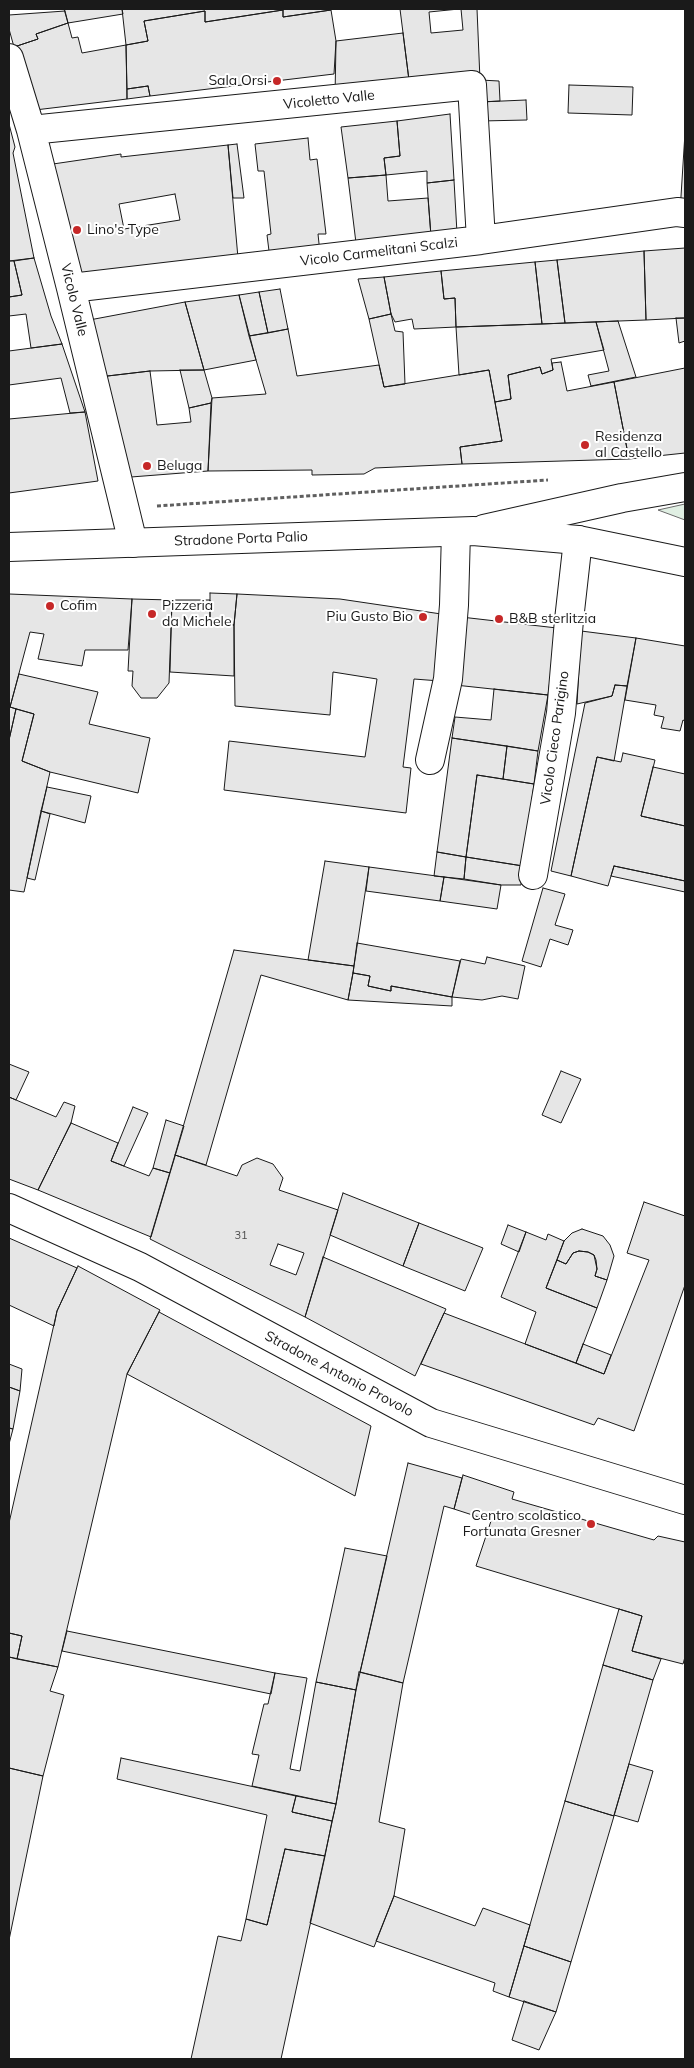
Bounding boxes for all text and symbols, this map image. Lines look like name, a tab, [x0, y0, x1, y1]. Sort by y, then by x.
place label: Sala Orsi	[208, 73, 267, 89]
marker: Sala Orsi	[271, 75, 283, 87]
street label: Vicoletto Valle	[283, 87, 375, 113]
place label: Lino's Type	[87, 222, 159, 238]
marker: Lino's Type	[71, 224, 83, 236]
street label: Vicolo Carmelitani Scalzi	[299, 234, 459, 270]
street label: Vicolo Valle	[57, 262, 91, 338]
place label: Residenza al Castello	[595, 429, 662, 462]
marker: Residenza al Castello	[579, 439, 591, 451]
place label: Beluga	[157, 458, 202, 474]
marker: Beluga	[141, 460, 153, 472]
street label: Stradone Porta Palio	[174, 528, 308, 550]
place label: Cofim	[60, 598, 97, 614]
place label: Pizzeria da Michele	[162, 598, 231, 630]
marker: Cofim	[44, 600, 56, 612]
marker: Pizzeria da Michele	[146, 608, 158, 620]
place label: Piu Gusto Bio	[326, 609, 413, 625]
marker: Piu Gusto Bio	[417, 611, 429, 623]
place label: B&B sterlitzia	[509, 611, 596, 627]
marker: B&B sterlitzia	[493, 613, 505, 625]
street label: Vicolo Cieco Parigino	[537, 670, 573, 806]
house number: 31	[234, 1229, 248, 1243]
street label: Stradone Antonio Provolo	[262, 1328, 416, 1420]
place label: Centro scolastico Fortunata Gresner	[463, 1508, 581, 1540]
marker: Centro scolastico Fortunata Gresner	[585, 1518, 597, 1530]

